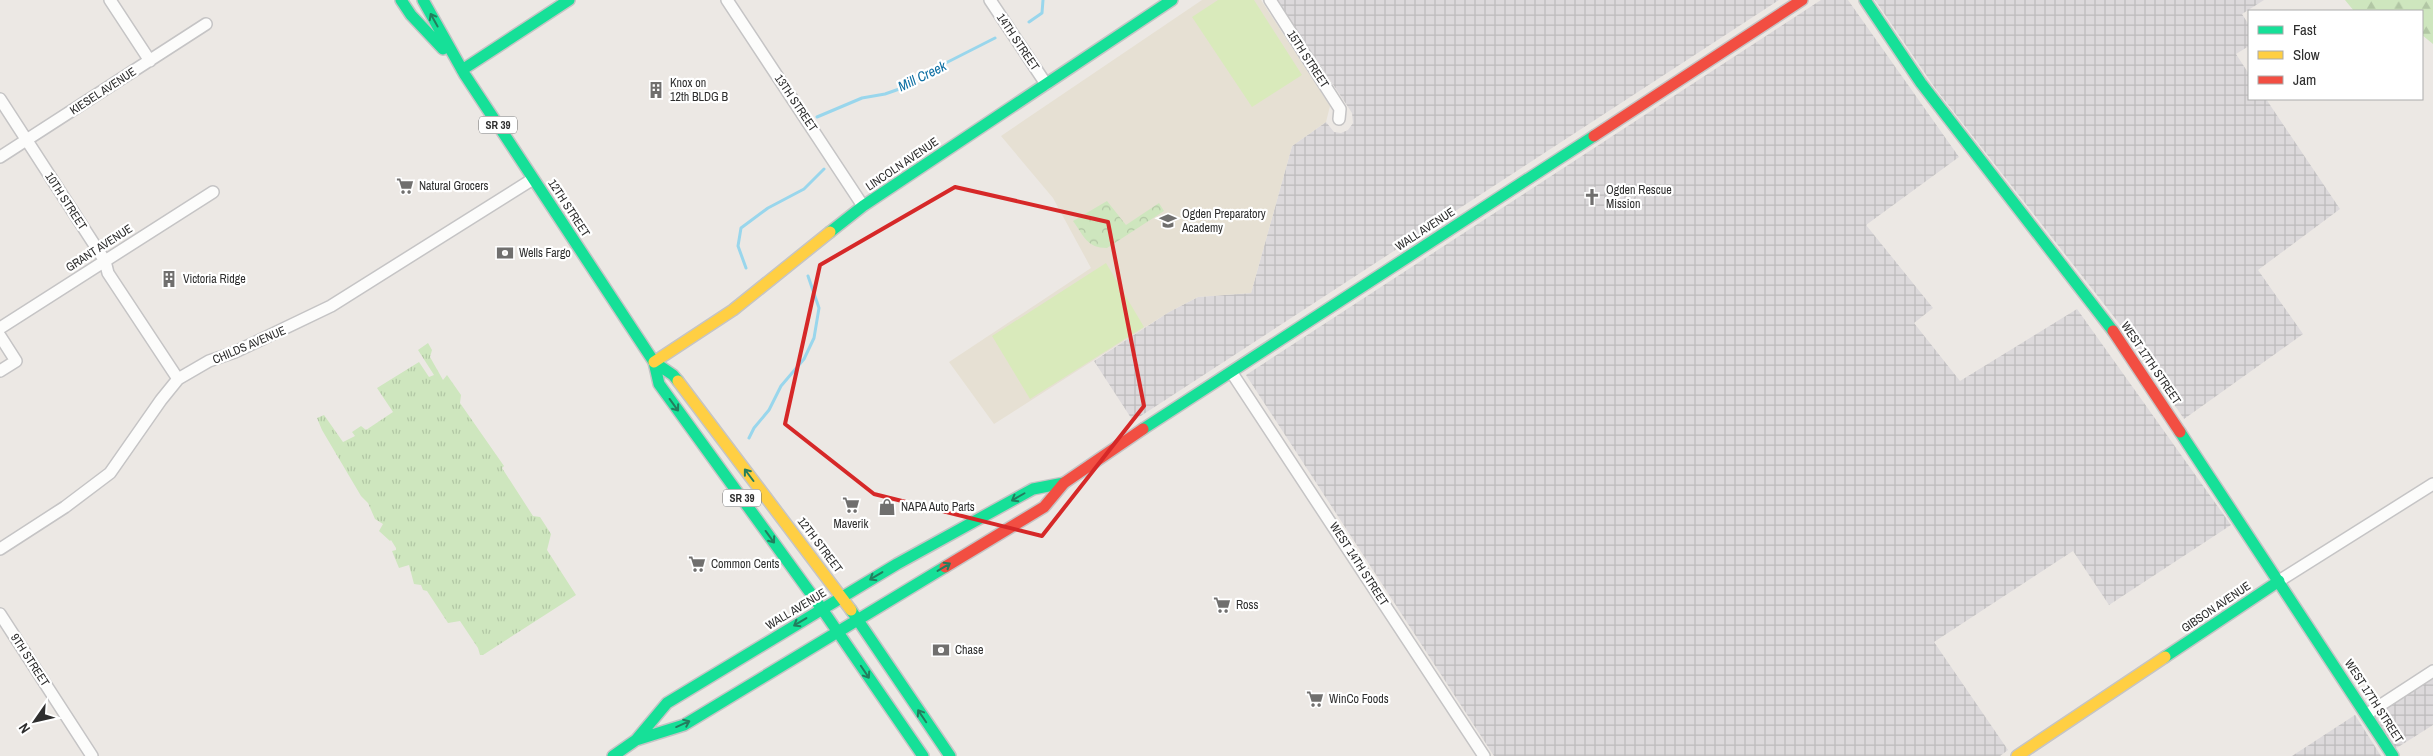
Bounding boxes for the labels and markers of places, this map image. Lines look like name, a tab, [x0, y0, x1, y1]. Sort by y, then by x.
place label: Knox on 12th BLDG B	[670, 75, 728, 105]
building icon: Knox on 12th BLDG B	[646, 80, 666, 100]
supermarket icon: Natural Grocers	[395, 176, 415, 196]
place label: Natural Grocers	[419, 178, 489, 194]
place label: Ogden Rescue Mission	[1606, 182, 1672, 212]
church icon: Ogden Rescue Mission	[1582, 187, 1602, 207]
place label: Ogden Preparatory Academy	[1181, 206, 1266, 236]
school or university icon: Ogden Preparatory Academy	[1158, 211, 1178, 231]
bank icon: Wells Fargo	[495, 243, 515, 263]
place label: Wells Fargo	[519, 245, 571, 261]
building icon: Victoria Ridge	[159, 269, 179, 289]
place label: Victoria Ridge	[183, 271, 246, 287]
supermarket icon: Maverik	[841, 495, 861, 515]
shop icon: NAPA Auto Parts	[877, 497, 897, 517]
place label: NAPA Auto Parts	[901, 499, 975, 515]
place label: Maverik	[834, 516, 869, 532]
supermarket icon: Common Cents	[687, 554, 707, 574]
place label: Common Cents	[711, 556, 779, 572]
supermarket icon: Ross	[1212, 595, 1232, 615]
place label: Ross	[1236, 597, 1258, 613]
bank icon: Chase	[931, 640, 951, 660]
place label: Chase	[955, 642, 983, 658]
supermarket icon: WinCo Foods	[1305, 689, 1325, 709]
place label: WinCo Foods	[1329, 691, 1389, 707]

